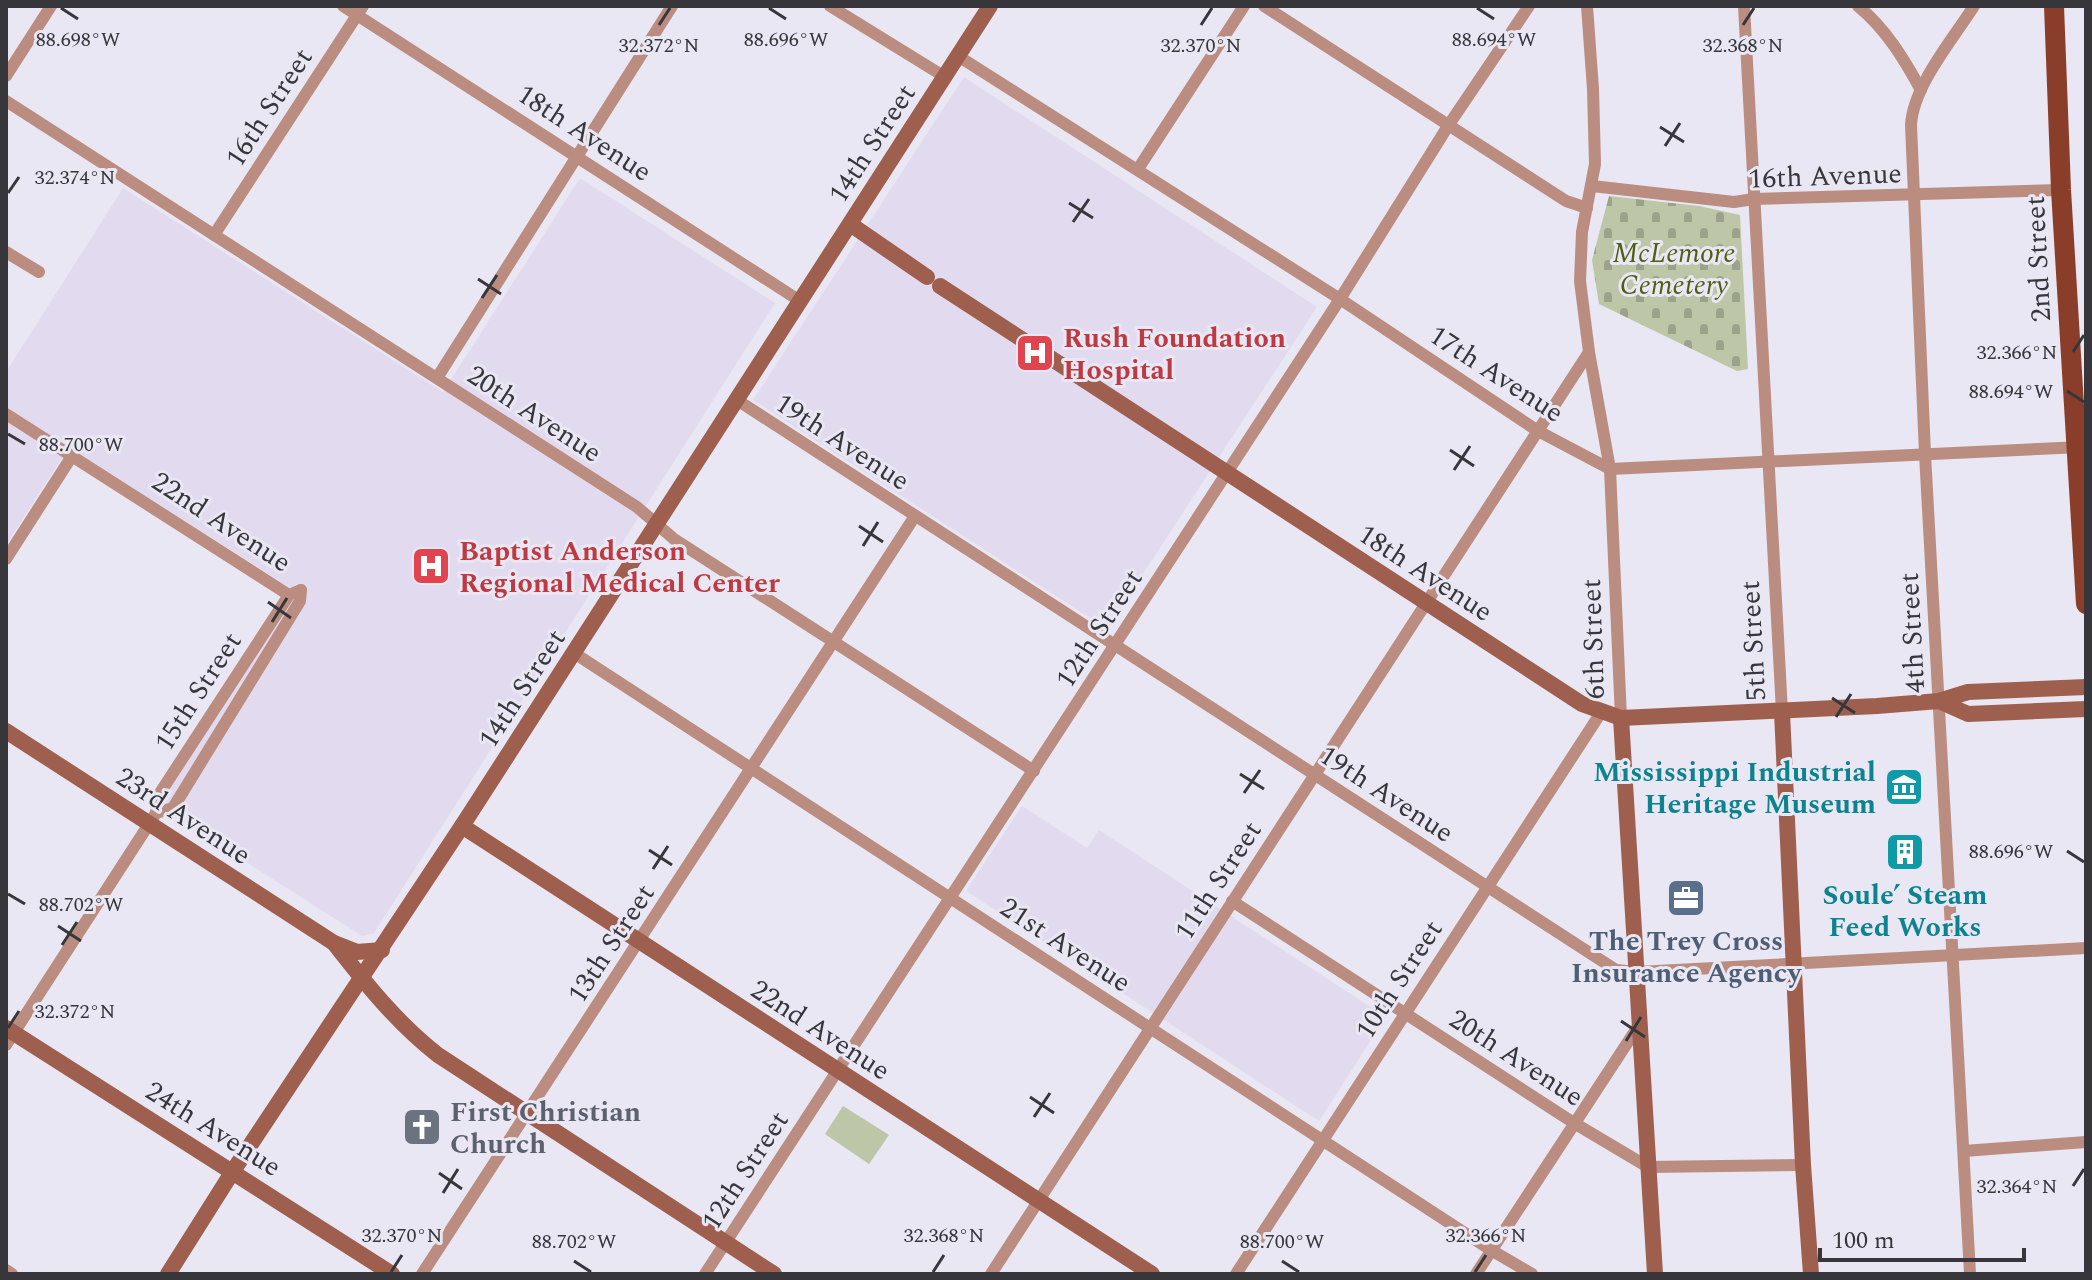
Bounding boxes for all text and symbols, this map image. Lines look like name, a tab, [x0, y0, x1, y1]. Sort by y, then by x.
text: 88.698°W	[36, 25, 121, 55]
text: 88.696°W	[744, 25, 829, 55]
text: 88.694°W	[1452, 25, 1537, 55]
text: 32.372°N	[619, 31, 699, 61]
text: 32.370°N	[1161, 31, 1241, 61]
text: 32.368°N	[1703, 31, 1783, 61]
street label: 16th Street	[215, 40, 324, 176]
street label: 18th Avenue	[508, 73, 660, 193]
street label: 14th Street	[818, 76, 927, 212]
street label: 16th Avenue	[1748, 152, 1903, 201]
text: 32.374°N	[35, 163, 115, 193]
street label: 2nd Street	[2014, 195, 2063, 323]
park label: McLemore Cemetery	[1613, 232, 1735, 307]
street label: 17th Avenue	[1420, 314, 1572, 434]
place label: Rush Foundation Hospital	[1063, 317, 1286, 392]
hospital icon: Rush Foundation Hospital	[1014, 332, 1056, 374]
text: 32.366°N	[1977, 338, 2057, 368]
street label: 20th Avenue	[458, 354, 610, 474]
text: 88.694°W	[1969, 377, 2054, 407]
street label: 19th Avenue	[766, 382, 918, 502]
text: 88.700°W	[39, 430, 124, 460]
street label: 22nd Avenue	[143, 461, 300, 584]
street label: 18th Avenue	[1349, 513, 1501, 633]
place label: Baptist Anderson Regional Medical Center	[459, 530, 780, 605]
hospital icon: Baptist Anderson Regional Medical Center	[410, 545, 452, 587]
street label: 12th Street	[1045, 561, 1154, 697]
street label: 4th Street	[1888, 571, 1937, 694]
street label: 6th Street	[1570, 578, 1617, 700]
street label: 5th Street	[1729, 579, 1778, 702]
street label: 14th Street	[468, 621, 577, 757]
street label: 15th Street	[144, 624, 253, 760]
street label: 19th Avenue	[1310, 734, 1462, 854]
place label: Mississippi Industrial Heritage Museum	[1593, 751, 1876, 826]
street label: 23rd Avenue	[107, 756, 260, 876]
museum icon: Mississippi Industrial Heritage Museum	[1883, 766, 1925, 808]
street label: 11th Street	[1164, 813, 1273, 949]
building icon: Soule’ Steam Feed Works	[1884, 831, 1926, 873]
text: 88.696°W	[1969, 837, 2054, 867]
place label: Soule’ Steam Feed Works	[1823, 874, 1987, 949]
street label: 13th Street	[557, 876, 666, 1012]
office icon: The Trey Cross Insurance Agency	[1665, 877, 1707, 919]
street label: 21st Avenue	[991, 887, 1139, 1004]
text: 88.702°W	[39, 890, 124, 920]
street label: 10th Street	[1345, 912, 1454, 1048]
place label: The Trey Cross Insurance Agency	[1571, 920, 1803, 995]
street label: 22nd Avenue	[742, 969, 899, 1092]
text: 32.372°N	[35, 997, 115, 1027]
street label: 20th Avenue	[1440, 998, 1592, 1118]
street label: 24th Avenue	[137, 1070, 290, 1188]
place label: First Christian Church	[450, 1091, 641, 1166]
street label: 12th Street	[691, 1103, 800, 1239]
church icon: First Christian Church	[401, 1106, 443, 1148]
text: 32.364°N	[1977, 1172, 2057, 1202]
scale bar	[1820, 1212, 2024, 1262]
text: 32.370°N	[362, 1221, 442, 1251]
text: 32.368°N	[904, 1221, 984, 1251]
text: 32.366°N	[1446, 1221, 1526, 1251]
text: 100 m	[1832, 1223, 1895, 1259]
text: 88.702°W	[532, 1227, 617, 1257]
text: 88.700°W	[1240, 1227, 1325, 1257]

